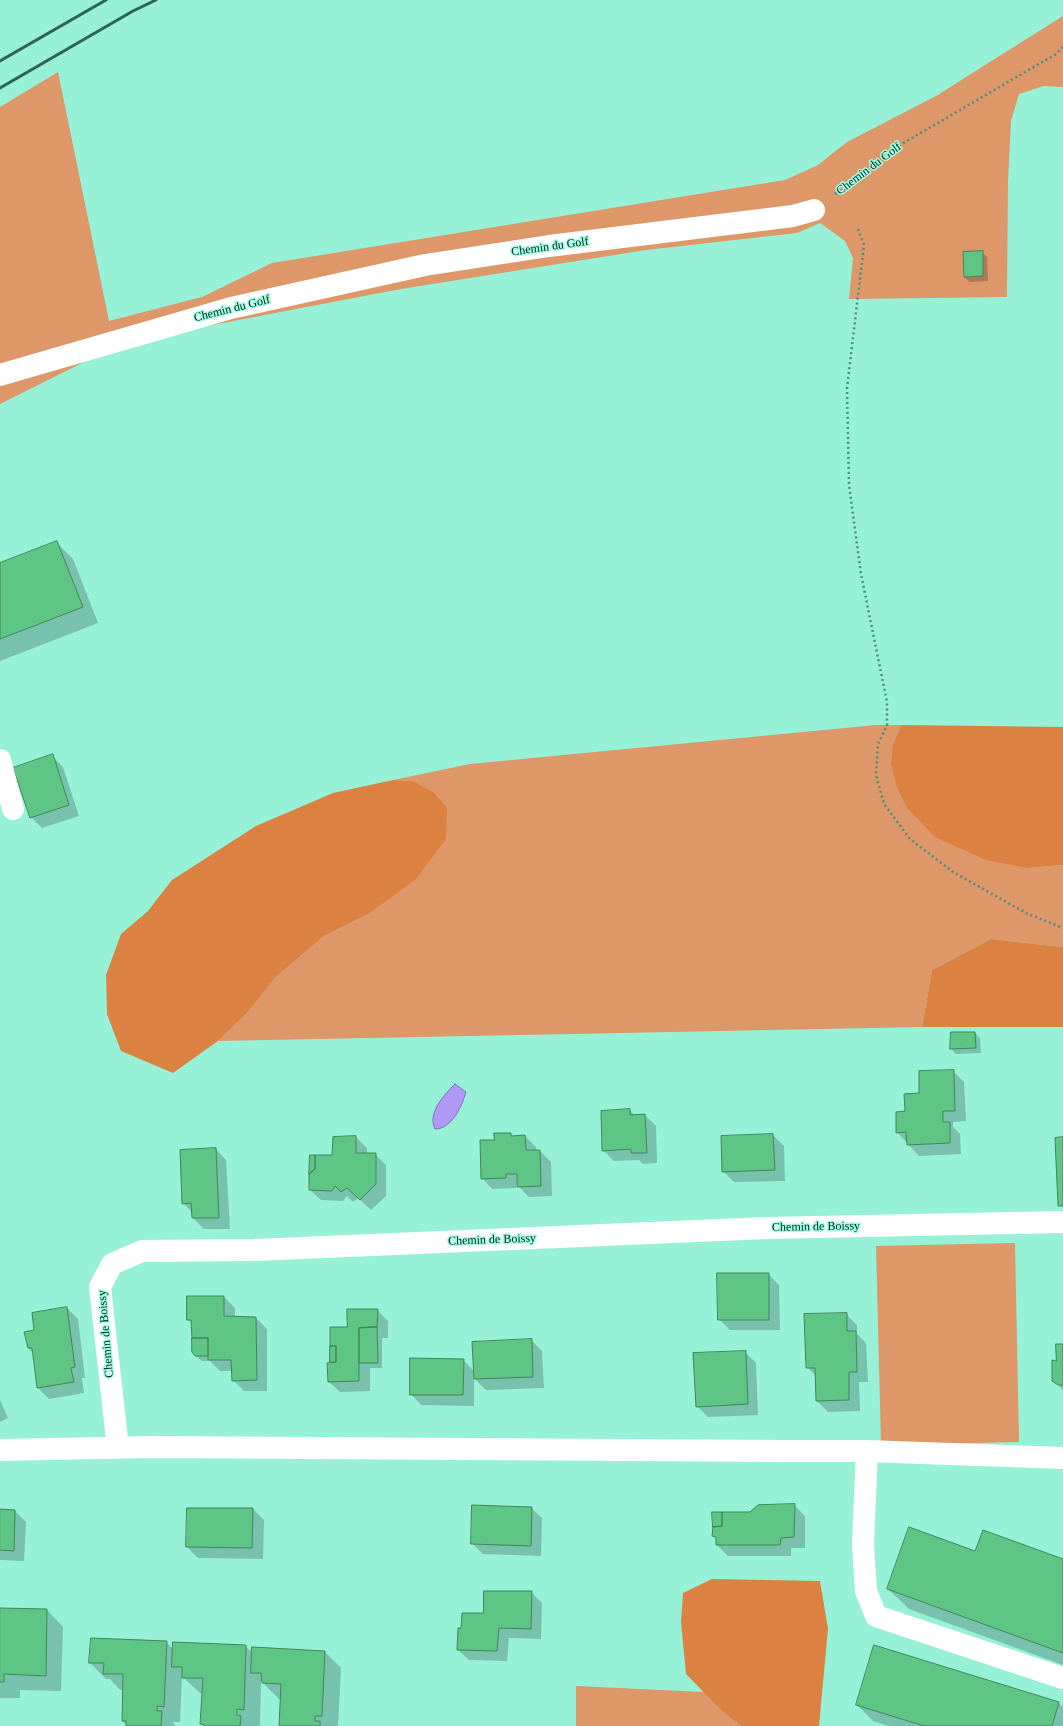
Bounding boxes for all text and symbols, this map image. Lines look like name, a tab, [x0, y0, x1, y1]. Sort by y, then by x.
street label: Chemin du Golf	[834, 140, 904, 198]
street label: Chemin du Golf	[510, 234, 590, 260]
street label: Chemin du Golf	[192, 293, 272, 325]
street label: Chemin de Boissy	[772, 1219, 860, 1235]
street label: Chemin de Boissy	[448, 1231, 536, 1249]
street label: Chemin de Boissy	[95, 1290, 117, 1378]

